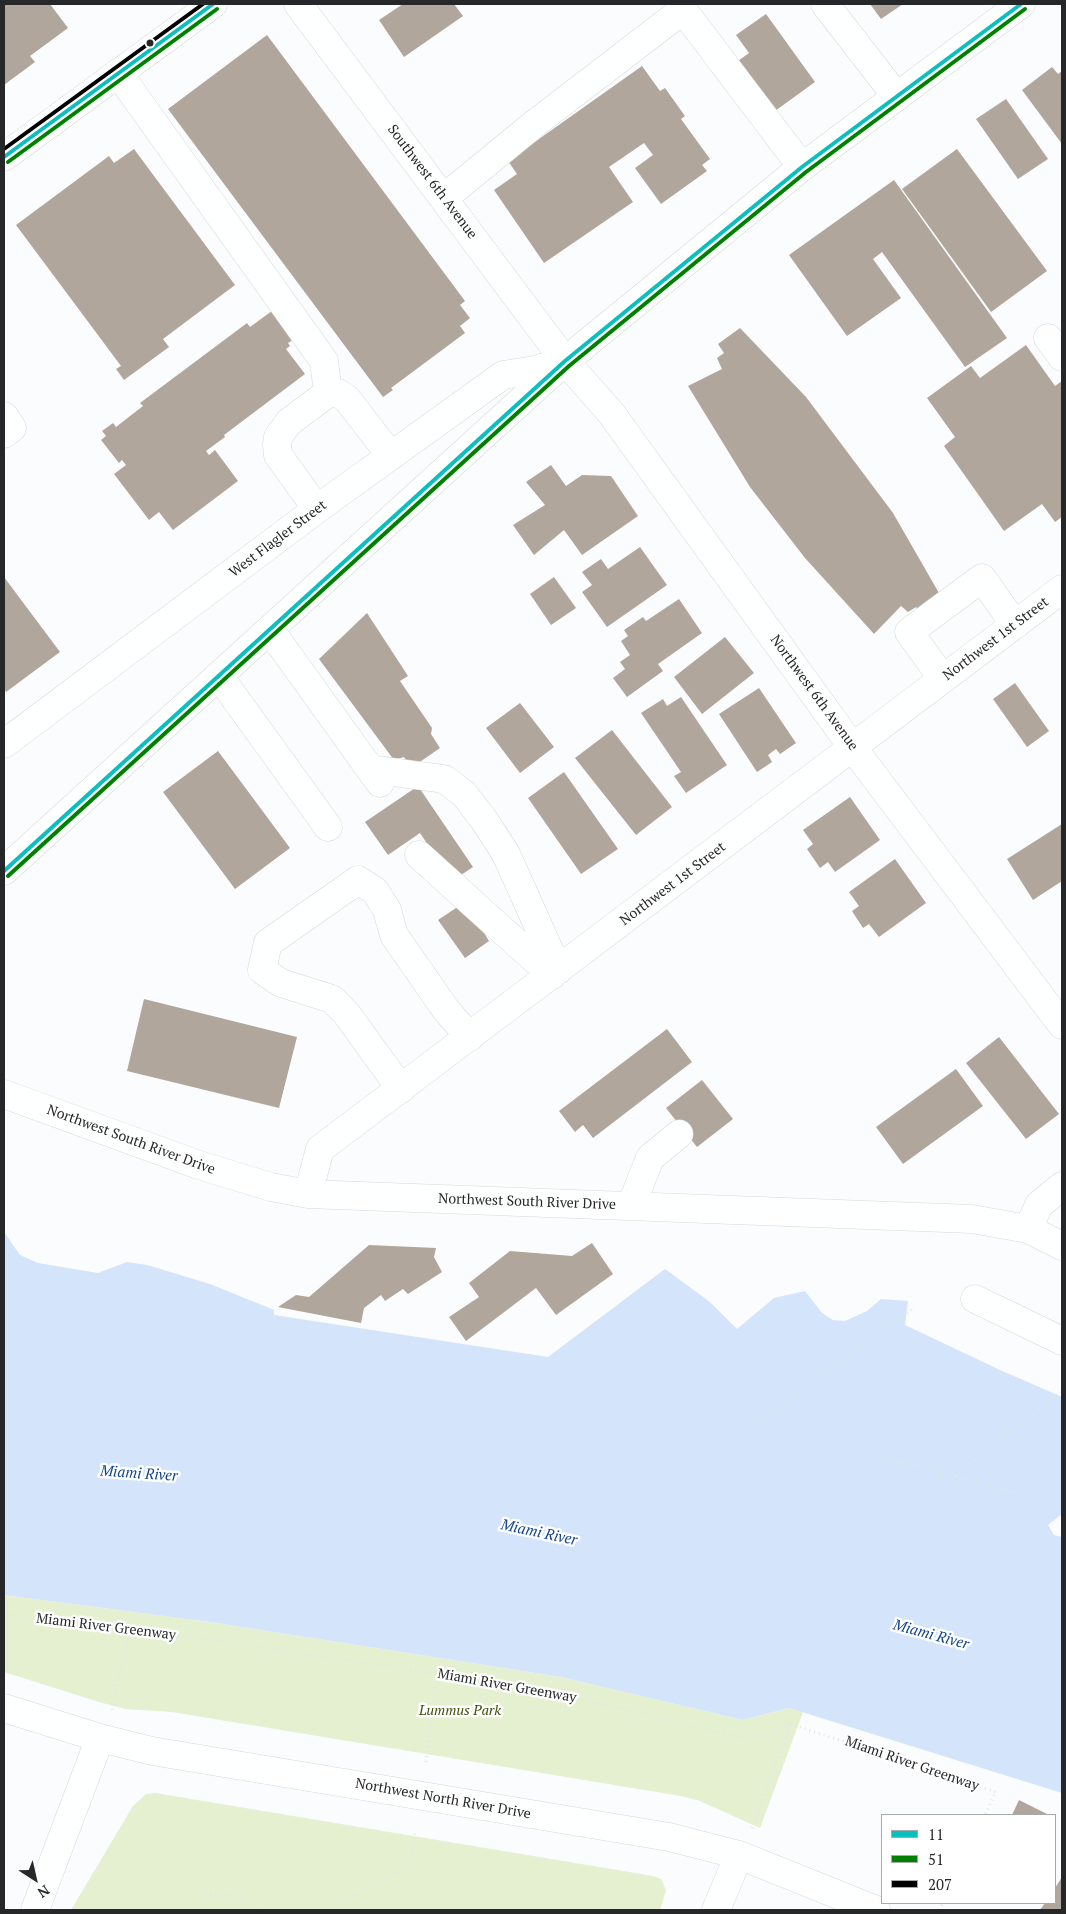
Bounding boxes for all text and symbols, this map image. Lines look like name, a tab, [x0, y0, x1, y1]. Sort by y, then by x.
unlabelled marker	[145, 38, 155, 48]
street label: Southwest 6th Avenue	[384, 122, 480, 242]
street label: West Flagler Street	[226, 497, 330, 581]
street label: Northwest 1st Street	[940, 594, 1052, 684]
street label: Northwest 6th Avenue	[766, 632, 862, 754]
street label: Northwest 1st Street	[617, 839, 729, 929]
street label: Northwest South River Drive	[45, 1102, 217, 1178]
street label: Northwest South River Drive	[438, 1191, 616, 1213]
water label: Miami River	[100, 1462, 178, 1486]
water label: Miami River	[499, 1516, 579, 1550]
street label: Miami River Greenway	[35, 1610, 177, 1644]
water label: Miami River	[891, 1616, 971, 1654]
street label: Miami River Greenway	[436, 1666, 578, 1706]
park label: Lummus Park	[419, 1703, 501, 1719]
street label: Miami River Greenway	[843, 1733, 981, 1795]
street label: Northwest North River Drive	[354, 1775, 532, 1823]
legend	[881, 1814, 1056, 1904]
text: 11	[928, 1824, 944, 1844]
text: 51	[928, 1849, 944, 1869]
north arrow	[10, 1854, 60, 1904]
text: 207	[928, 1874, 952, 1894]
text: N	[34, 1881, 54, 1903]

